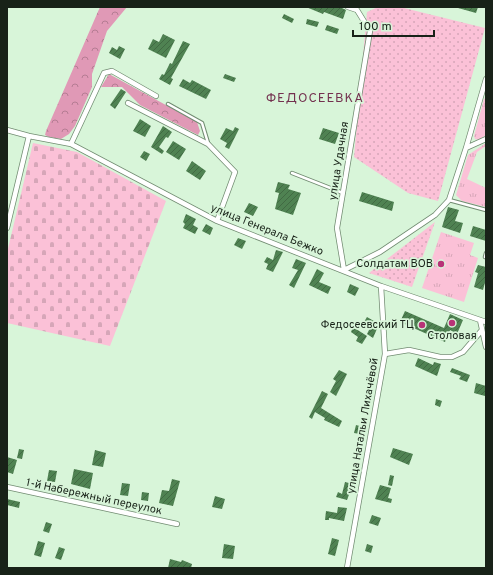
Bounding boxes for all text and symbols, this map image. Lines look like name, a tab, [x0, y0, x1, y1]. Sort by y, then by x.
scale bar	[353, 12, 434, 38]
text: 100 m	[359, 19, 392, 35]
district label: ФЕДОСЕЕВКА	[266, 91, 364, 107]
street label: улица Удачная	[326, 121, 352, 201]
street label: улица Генерала Бежко	[209, 201, 325, 259]
place label: Солдатам ВОВ	[356, 257, 433, 271]
marker: Солдатам ВОВ	[436, 259, 446, 269]
place label: Федосеевский ТЦ	[321, 318, 414, 332]
marker: Столовая	[447, 318, 457, 328]
marker: Федосеевский ТЦ	[417, 320, 427, 330]
place label: Столовая	[427, 329, 477, 343]
street label: улица Натальи Лихачёвой	[344, 357, 382, 495]
street label: 1-й Набережный переулок	[25, 476, 163, 518]

